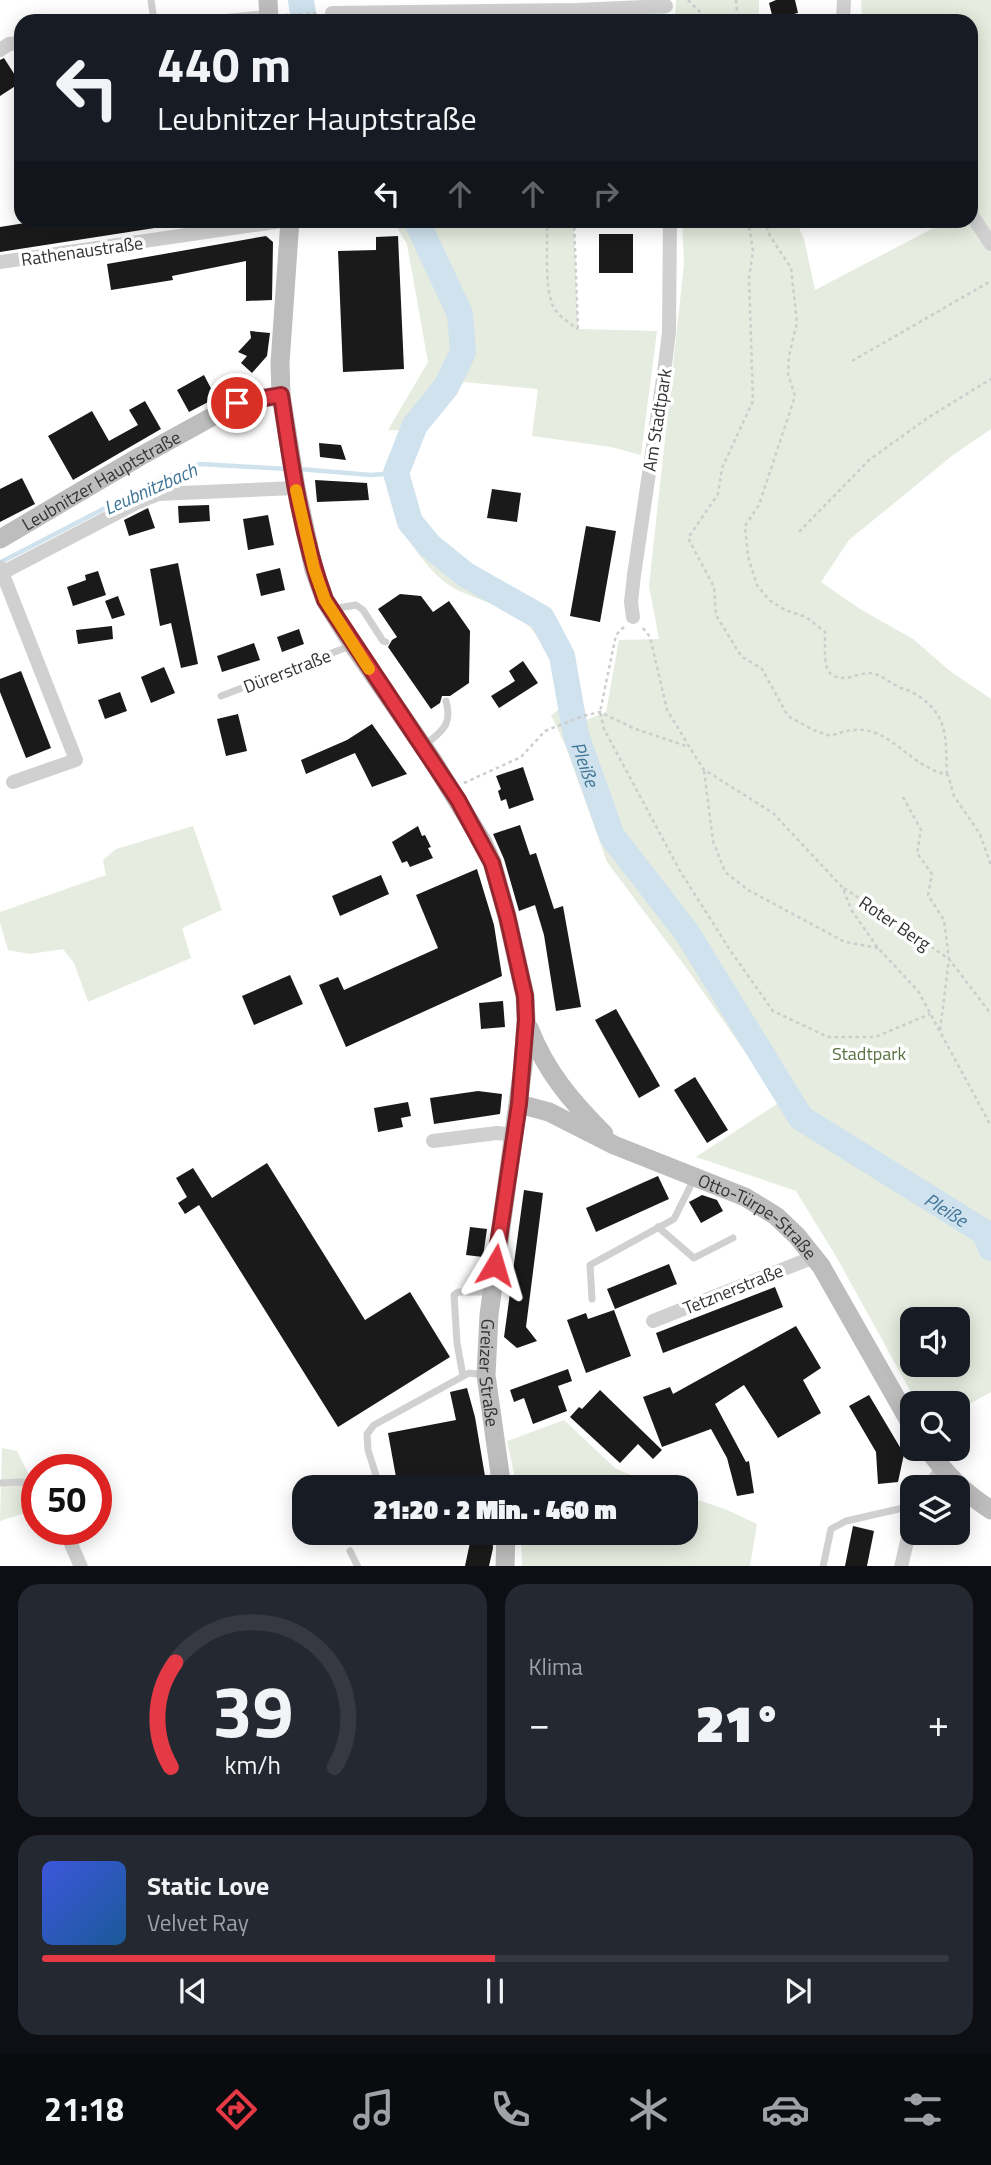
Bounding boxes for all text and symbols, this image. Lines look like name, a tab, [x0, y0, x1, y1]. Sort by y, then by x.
text: 440 m	[157, 26, 291, 101]
icon: left	[42, 42, 133, 133]
text: Leubnitzer Hauptstraße	[157, 94, 477, 142]
icon: left	[368, 175, 406, 213]
icon: ahead	[441, 175, 479, 213]
icon: ahead	[514, 175, 552, 213]
icon: right	[587, 175, 625, 213]
street label: Rathenaustraße	[19, 229, 145, 273]
street label: Am Stadtpark	[636, 366, 679, 473]
pin	[207, 373, 267, 433]
icon: arrive	[218, 384, 256, 422]
street label: Leubnitzer Hauptstraße	[16, 423, 185, 537]
water label: Leubnitzbach	[99, 454, 202, 521]
street label: Dürerstraße	[239, 642, 335, 700]
water label: Pleiße	[565, 737, 608, 792]
street label: Roter Berg	[854, 889, 936, 957]
park label: Stadtpark	[832, 1040, 906, 1067]
street label: Otto-Türpe-Straße	[694, 1166, 824, 1265]
water label: Pleiße	[919, 1184, 975, 1234]
position arrow	[458, 1228, 532, 1302]
street label: Tetznerstraße	[679, 1257, 787, 1321]
map controls	[900, 1307, 970, 1545]
button: sound	[900, 1307, 970, 1377]
street label: Greizer Straße	[472, 1318, 507, 1429]
button: search	[900, 1391, 970, 1461]
speed limit sign: 50	[21, 1454, 112, 1545]
button: layers	[900, 1475, 970, 1545]
text: 21:20 · 2 Min. · 460 m	[373, 1490, 617, 1529]
text: Klima	[529, 1649, 583, 1684]
text: 39	[211, 1655, 293, 1765]
text: 21°	[696, 1683, 782, 1762]
text: −	[529, 1694, 550, 1752]
text: +	[928, 1694, 949, 1752]
text: km/h	[224, 1745, 281, 1783]
text: Static Love	[147, 1866, 269, 1905]
text: Velvet Ray	[147, 1905, 249, 1940]
icon: previous	[174, 1972, 212, 2010]
icon: pause	[476, 1972, 514, 2010]
icon: next	[779, 1972, 817, 2010]
text: 21:18	[44, 2085, 124, 2133]
icon: directions	[212, 2085, 261, 2134]
icon: music	[349, 2085, 398, 2134]
icon: phone	[486, 2085, 535, 2134]
icon: climate	[624, 2085, 673, 2134]
icon: car	[761, 2085, 810, 2134]
icon: filters	[898, 2085, 947, 2134]

